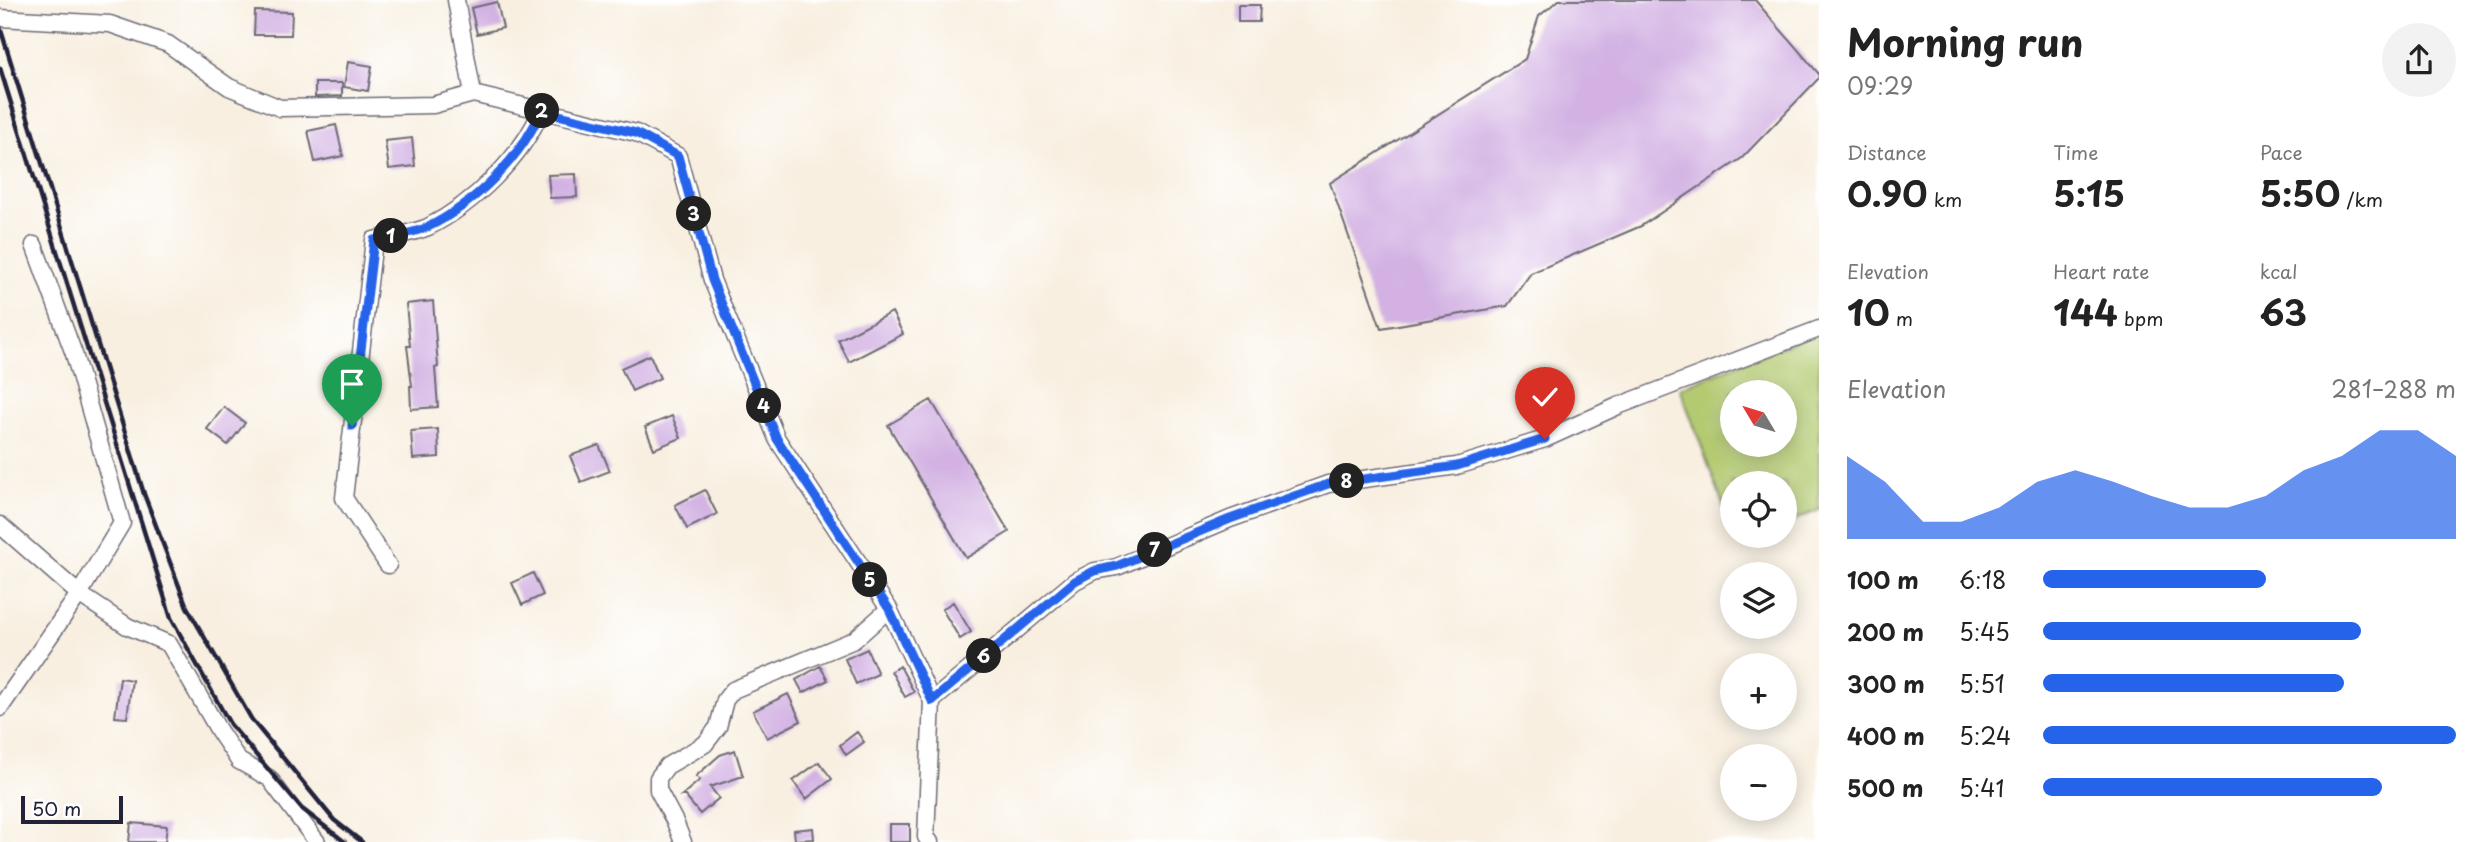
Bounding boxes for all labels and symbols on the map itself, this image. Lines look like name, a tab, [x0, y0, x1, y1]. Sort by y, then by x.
pin: 2	[524, 94, 560, 128]
pin: 3	[676, 196, 712, 232]
pin: 1	[374, 218, 408, 254]
pin	[322, 354, 382, 426]
pin	[1515, 367, 1575, 439]
north arrow	[1720, 380, 1797, 457]
pin: 4	[746, 388, 782, 424]
pin: 8	[1330, 463, 1364, 498]
pin: 7	[1138, 532, 1172, 568]
pin: 5	[852, 562, 888, 598]
pin: 6	[967, 638, 1002, 674]
scale bar	[21, 793, 122, 825]

